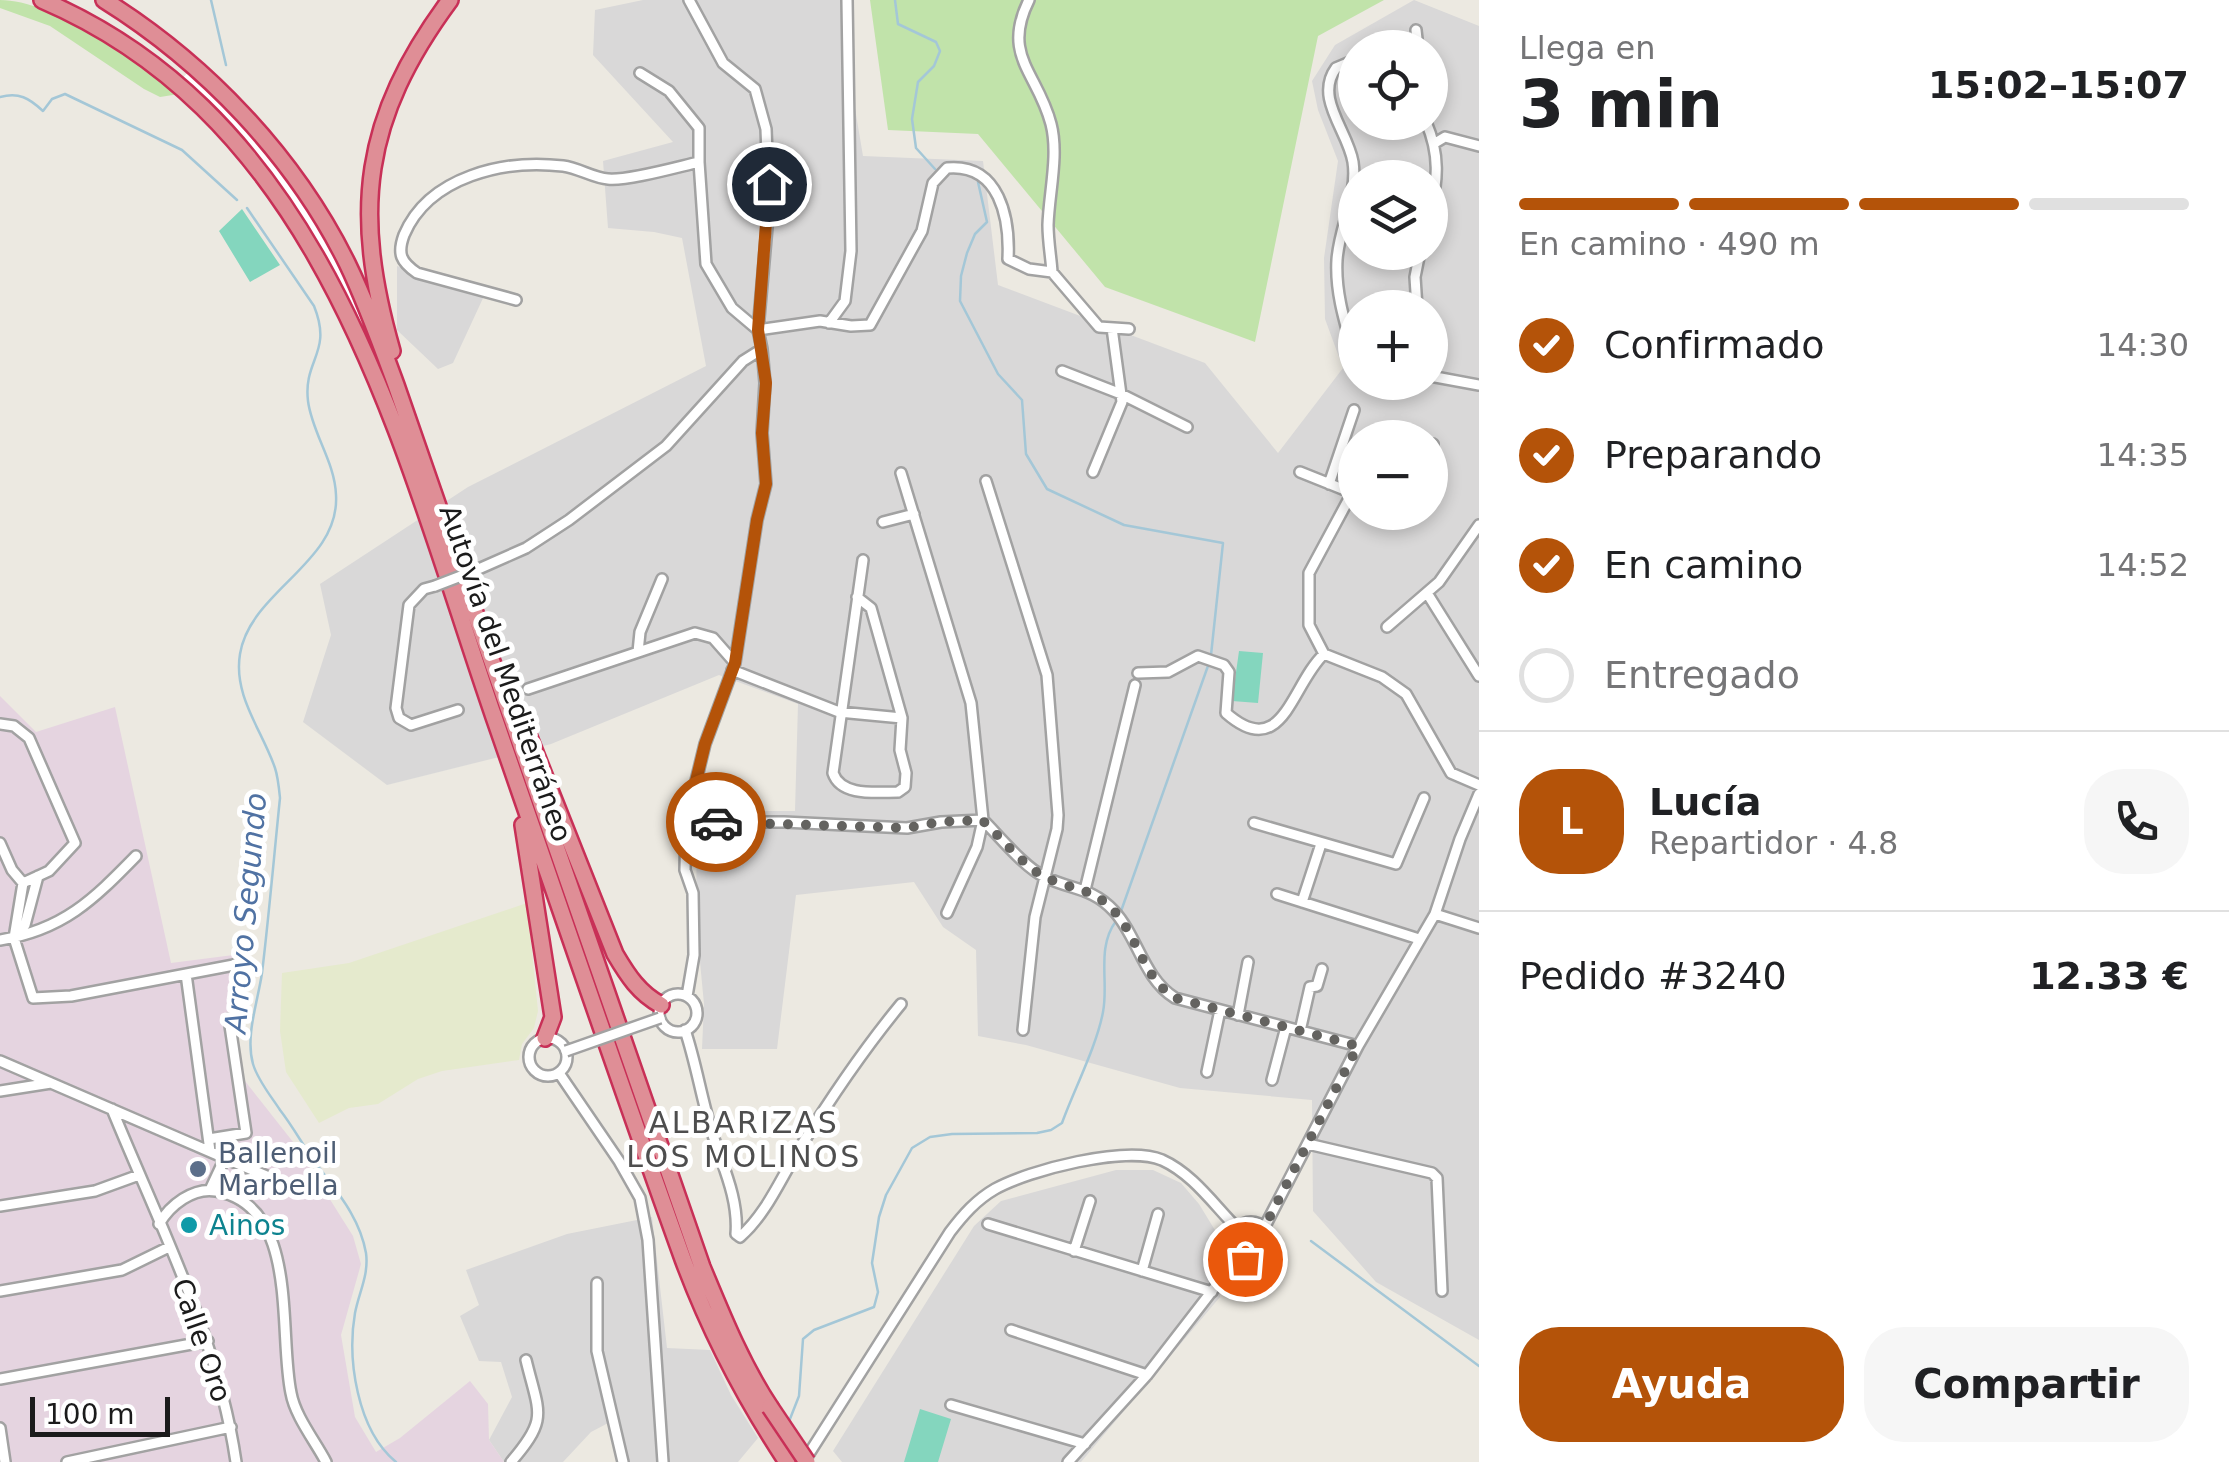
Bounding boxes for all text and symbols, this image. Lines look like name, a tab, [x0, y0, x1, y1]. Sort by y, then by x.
text: Llega en	[1519, 29, 1655, 67]
map controls	[1338, 30, 1448, 530]
button: locate	[1338, 30, 1448, 140]
text: 15:02–15:07	[1928, 63, 2189, 107]
text: 3 min	[1519, 67, 1723, 142]
pin	[727, 142, 812, 227]
icon: home	[742, 157, 797, 212]
button: layers	[1338, 160, 1448, 270]
text: En camino · 490 m	[1519, 225, 1820, 263]
button: +	[1338, 290, 1448, 400]
icon: check	[1519, 318, 1574, 373]
text: Confirmado	[1604, 323, 1824, 367]
text: 14:30	[2097, 326, 2189, 364]
button: −	[1338, 420, 1448, 530]
icon: check	[1519, 428, 1574, 483]
text: Preparando	[1604, 433, 1822, 477]
text: 14:35	[2097, 436, 2189, 474]
street label: Autovía del Mediterráneo	[432, 500, 579, 846]
icon: check	[1519, 538, 1574, 593]
text: En camino	[1604, 543, 1803, 587]
text: 14:52	[2097, 546, 2189, 584]
text: Entregado	[1604, 653, 1800, 697]
button: phone	[2084, 769, 2189, 874]
courier	[666, 772, 766, 872]
text: Lucía	[1649, 780, 1761, 824]
water label: Arroyo Segundo	[217, 791, 273, 1037]
icon: car	[689, 795, 744, 850]
text: L	[1559, 799, 1584, 843]
text: Repartidor · 4.8	[1649, 824, 1898, 862]
text: Pedido #3240	[1519, 954, 1787, 998]
text: 12.33 €	[2029, 954, 2189, 998]
district label: ALBARIZAS LOS MOLINOS	[626, 1105, 862, 1174]
place label: Ballenoil Marbella	[218, 1137, 339, 1202]
marker: Ballenoil Marbella	[187, 1158, 209, 1180]
place label: Ainos	[209, 1209, 285, 1242]
marker: Ainos	[178, 1214, 200, 1236]
pin	[1203, 1217, 1288, 1302]
icon: bag	[1218, 1232, 1273, 1287]
street label: Calle Oro	[165, 1274, 238, 1406]
button: Ayuda	[1519, 1327, 1844, 1442]
button: Compartir	[1864, 1327, 2189, 1442]
scale bar	[30, 1392, 170, 1436]
text: 100 m	[45, 1398, 135, 1431]

